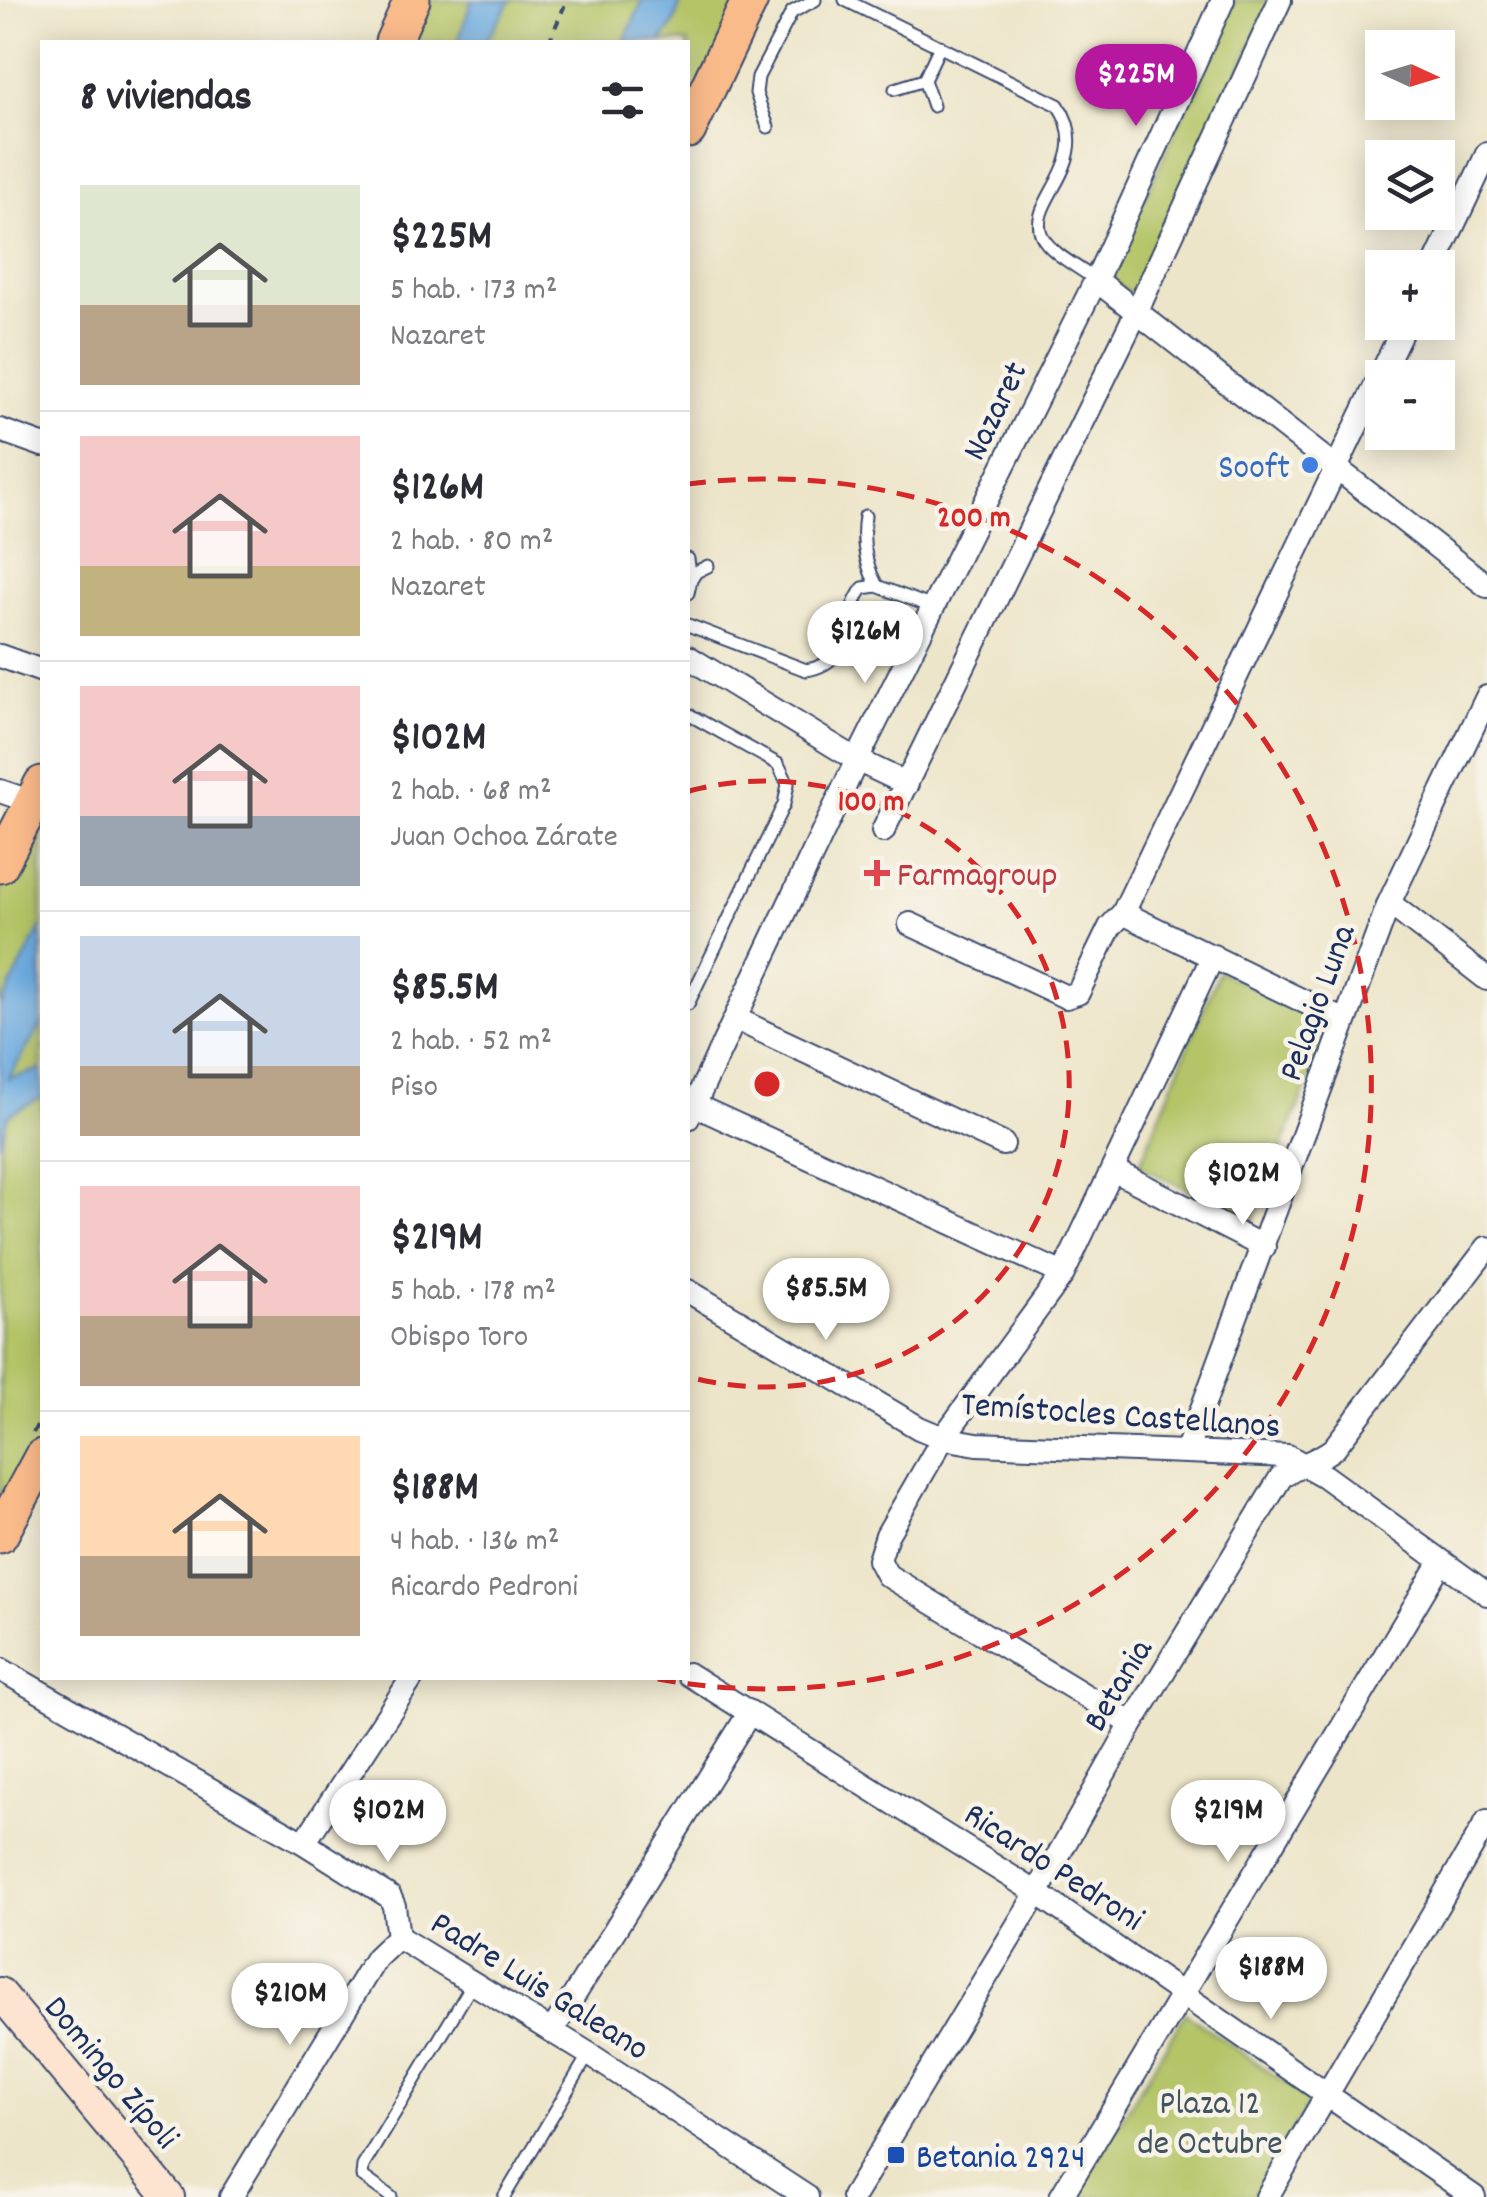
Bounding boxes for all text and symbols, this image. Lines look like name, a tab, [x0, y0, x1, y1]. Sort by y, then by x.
north arrow	[1365, 30, 1455, 120]
map controls	[1365, 30, 1455, 450]
pin: $225M	[1066, 44, 1206, 129]
text: $225M	[1097, 53, 1175, 99]
text: 8 viviendas	[80, 70, 252, 130]
icon: filters	[595, 73, 650, 128]
button: layers	[1365, 140, 1455, 230]
text: $225M	[390, 209, 492, 269]
icon: home	[160, 225, 280, 345]
button: +	[1365, 250, 1455, 340]
text: 5 hab. · 173 m²	[390, 269, 557, 315]
text: Nazaret	[390, 315, 486, 361]
street label: Nazaret	[952, 354, 1043, 470]
button: −	[1365, 360, 1455, 450]
place label: Sooft	[1218, 445, 1290, 495]
marker: Sooft	[1299, 454, 1321, 476]
text: $126M	[390, 460, 484, 520]
icon: home	[160, 476, 280, 596]
text: 200 m	[937, 499, 1011, 542]
text: 2 hab. · 80 m²	[390, 520, 553, 566]
text: Nazaret	[390, 566, 486, 612]
pin: $126M	[795, 601, 935, 686]
text: $126M	[829, 610, 901, 656]
text: $102M	[390, 710, 486, 770]
icon: home	[160, 726, 280, 846]
text: 2 hab. · 68 m²	[390, 770, 552, 816]
text: 100 m	[838, 783, 904, 826]
text: Juan Ochoa Zárate	[390, 816, 618, 862]
place label: Farmagroup	[897, 853, 1058, 903]
marker: Farmagroup	[866, 862, 888, 884]
street label: Pelagio Luna	[1268, 918, 1371, 1089]
text: $85.5M	[390, 960, 499, 1020]
icon: home	[160, 976, 280, 1096]
text: 2 hab. · 52 m²	[390, 1020, 552, 1066]
text: Piso	[390, 1066, 438, 1112]
centre of rings	[749, 1066, 785, 1102]
pin: $102M	[1173, 1143, 1313, 1228]
text: $102M	[1206, 1152, 1280, 1198]
text: $219M	[390, 1210, 483, 1270]
icon: home	[160, 1226, 280, 1346]
pin: $85.5M	[745, 1258, 907, 1343]
text: $85.5M	[785, 1267, 867, 1313]
text: 5 hab. · 178 m²	[390, 1270, 556, 1316]
text: Obispo Toro	[390, 1316, 528, 1362]
street label: Temístocles Castellanos	[959, 1382, 1282, 1454]
text: $188M	[390, 1460, 479, 1520]
icon: home	[160, 1476, 280, 1596]
text: 4 hab. · 136 m²	[390, 1520, 559, 1566]
text: Ricardo Pedroni	[390, 1566, 578, 1612]
street label: Betania	[1073, 1630, 1168, 1742]
pin: $102M	[318, 1780, 458, 1865]
pin: $219M	[1158, 1780, 1298, 1865]
text: $102M	[351, 1789, 425, 1835]
text: $219M	[1193, 1789, 1263, 1835]
street label: Ricardo Pedroni	[952, 1792, 1152, 1946]
street label: Padre Luis Galeano	[419, 1901, 657, 2076]
pin: $188M	[1201, 1937, 1341, 2022]
text: $188M	[1237, 1946, 1305, 1992]
pin: $210M	[220, 1963, 360, 2048]
text: $210M	[253, 1972, 327, 2018]
street label: Domingo Zípoli	[30, 1986, 189, 2162]
park label: Plaza 12 de Octubre	[1137, 2081, 1283, 2171]
place label: Betania 2924	[916, 2135, 1085, 2185]
marker: Betania 2924	[885, 2144, 907, 2166]

